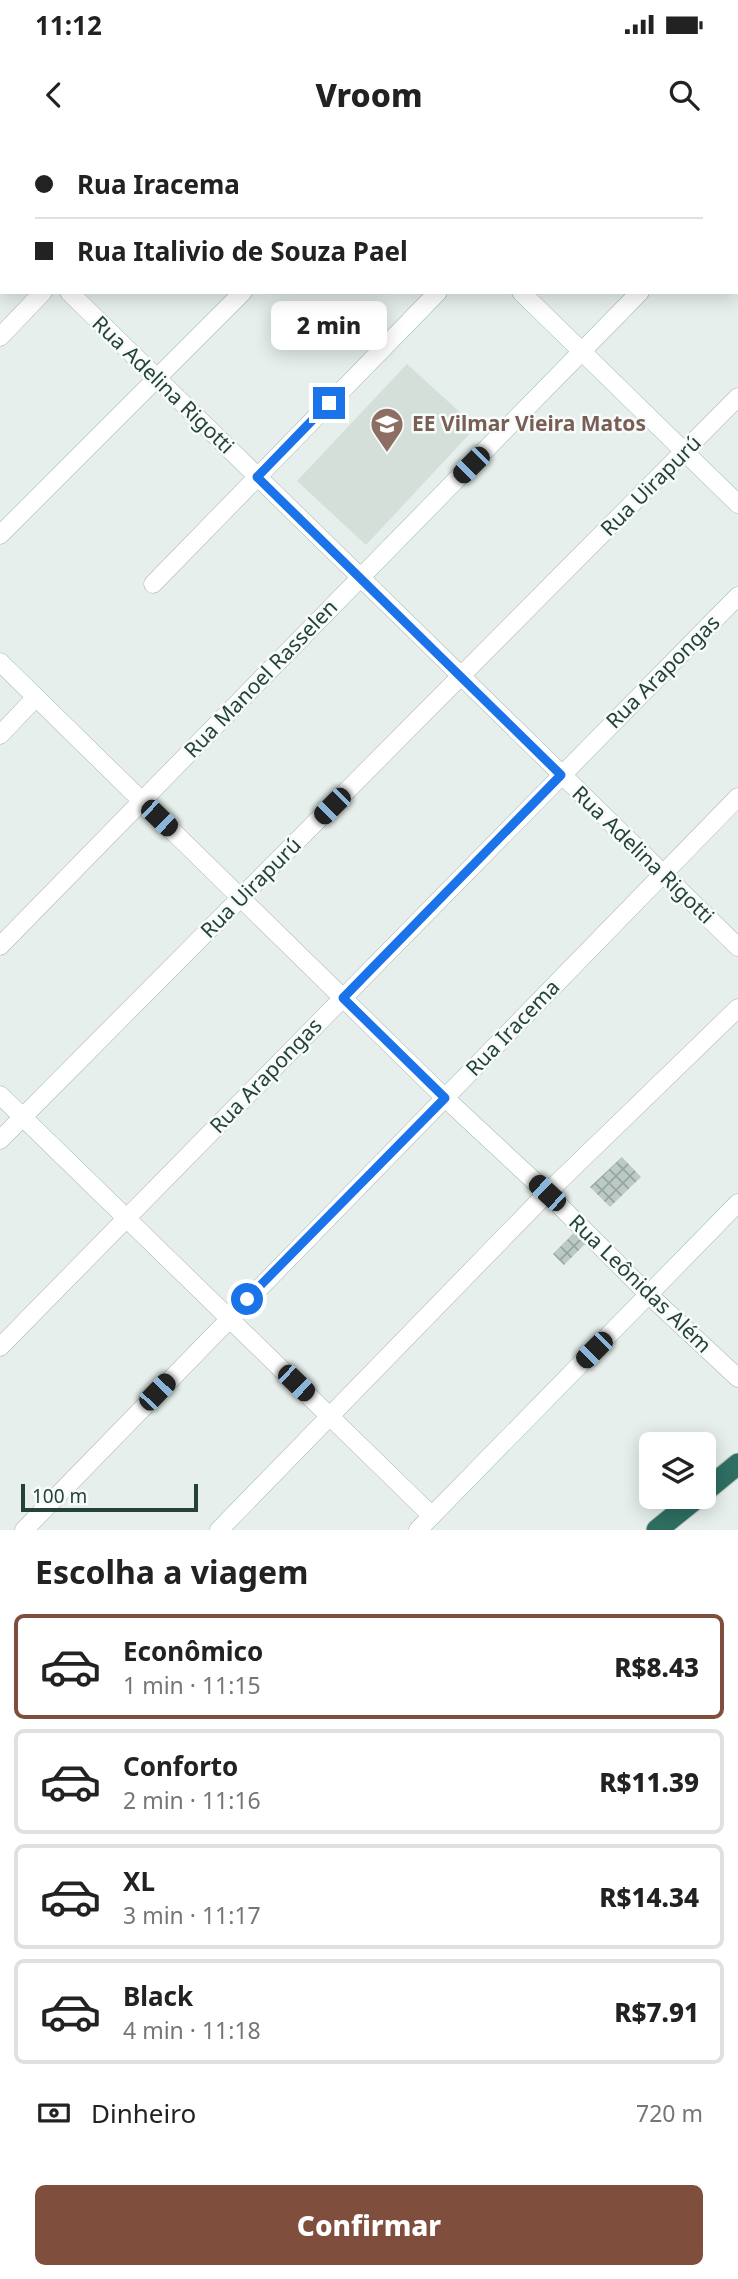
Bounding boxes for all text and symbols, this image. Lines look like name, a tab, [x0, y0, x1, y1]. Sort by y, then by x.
text: 11:12	[35, 7, 102, 43]
text: Vroom	[316, 73, 422, 116]
icon: back	[35, 76, 73, 114]
icon: search	[665, 76, 703, 114]
text: Rua Iracema	[77, 166, 240, 202]
text: Rua Italivio de Souza Pael	[77, 233, 408, 269]
callout: 2 min	[271, 302, 387, 350]
street label: Rua Adelina Rigotti	[87, 309, 241, 459]
text: 2 min	[297, 309, 361, 341]
route end	[313, 387, 345, 419]
school or university icon: EE Vilmar Vieira Matos	[368, 405, 406, 454]
place label: EE Vilmar Vieira Matos	[412, 409, 646, 437]
street label: Rua Uirapurú	[594, 429, 707, 542]
car	[449, 443, 494, 487]
street label: Rua Manoel Rasselen	[177, 593, 343, 763]
street label: Rua Arapongas	[599, 608, 725, 734]
street label: Rua Adelina Rigotti	[567, 779, 721, 929]
car	[310, 784, 355, 828]
car	[137, 796, 182, 840]
street label: Rua Uirapurú	[194, 831, 307, 944]
street label: Rua Iracema	[459, 973, 565, 1082]
street label: Rua Arapongas	[203, 1012, 327, 1139]
car	[525, 1171, 570, 1215]
street label: Rua Leônidas Além	[563, 1208, 718, 1359]
route start	[231, 1283, 263, 1315]
car	[572, 1328, 617, 1372]
car	[274, 1361, 319, 1405]
car	[135, 1370, 180, 1414]
map controls	[639, 1432, 716, 1509]
button: layers	[639, 1432, 716, 1509]
scale bar	[21, 1481, 198, 1513]
text: 100 m	[32, 1483, 87, 1509]
text: Escolha a viagem	[35, 1550, 308, 1593]
text: Econômico	[123, 1633, 263, 1669]
icon: car	[39, 1635, 102, 1698]
text: R$8.43	[614, 1649, 699, 1685]
text: 1 min · 11:15	[123, 1669, 261, 1701]
text: Conforto	[123, 1748, 238, 1784]
icon: car	[39, 1750, 102, 1813]
text: R$11.39	[599, 1764, 699, 1800]
text: 2 min · 11:16	[123, 1784, 261, 1816]
text: XL	[123, 1863, 155, 1899]
icon: car	[39, 1865, 102, 1928]
text: R$14.34	[599, 1879, 699, 1915]
text: 3 min · 11:17	[123, 1899, 261, 1931]
text: Black	[123, 1978, 193, 2014]
icon: car	[39, 1980, 102, 2043]
text: R$7.91	[614, 1994, 699, 2030]
text: 4 min · 11:18	[123, 2014, 261, 2046]
icon: cash	[35, 2094, 73, 2132]
text: Dinheiro	[91, 2095, 196, 2131]
text: 720 m	[636, 2097, 703, 2129]
button: Confirmar	[35, 2185, 703, 2265]

